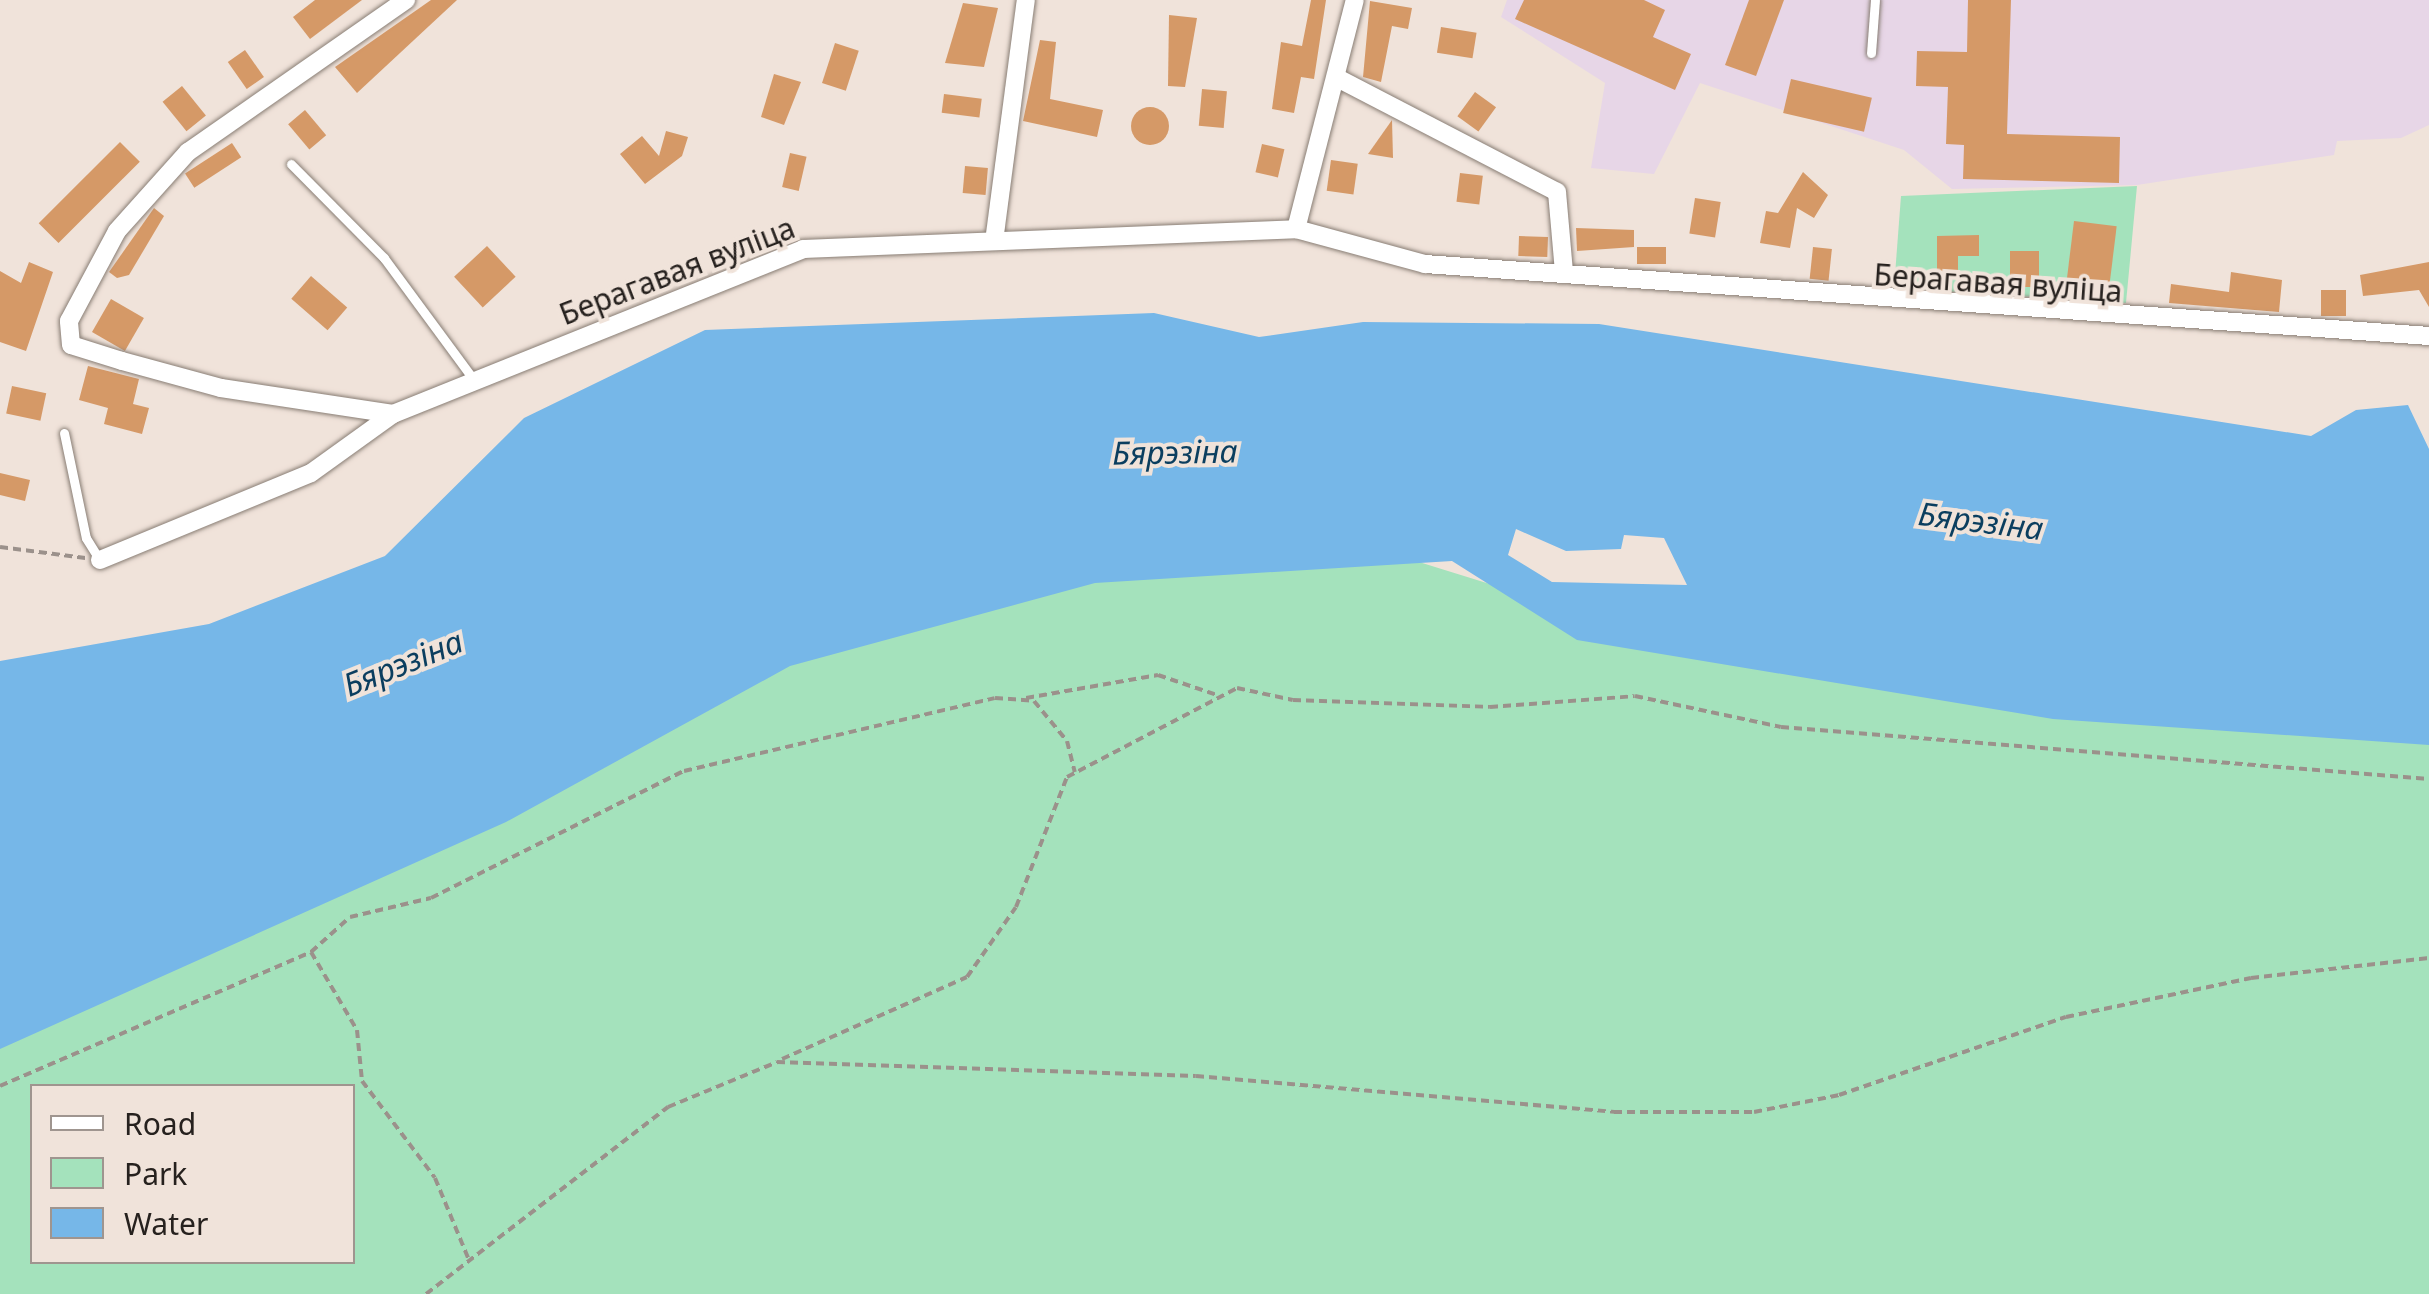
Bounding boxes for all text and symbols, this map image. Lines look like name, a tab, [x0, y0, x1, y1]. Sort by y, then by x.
street label: Берагавая вуліца	[554, 210, 800, 332]
street label: Берагавая вуліца	[1872, 256, 2124, 310]
water label: Бярэзіна	[1112, 432, 1238, 472]
water label: Бярэзіна	[1916, 494, 2046, 548]
water label: Бярэзіна	[338, 622, 468, 704]
legend	[30, 1084, 355, 1264]
text: Road	[124, 1103, 196, 1144]
text: Park	[124, 1153, 187, 1194]
text: Water	[124, 1203, 208, 1244]

